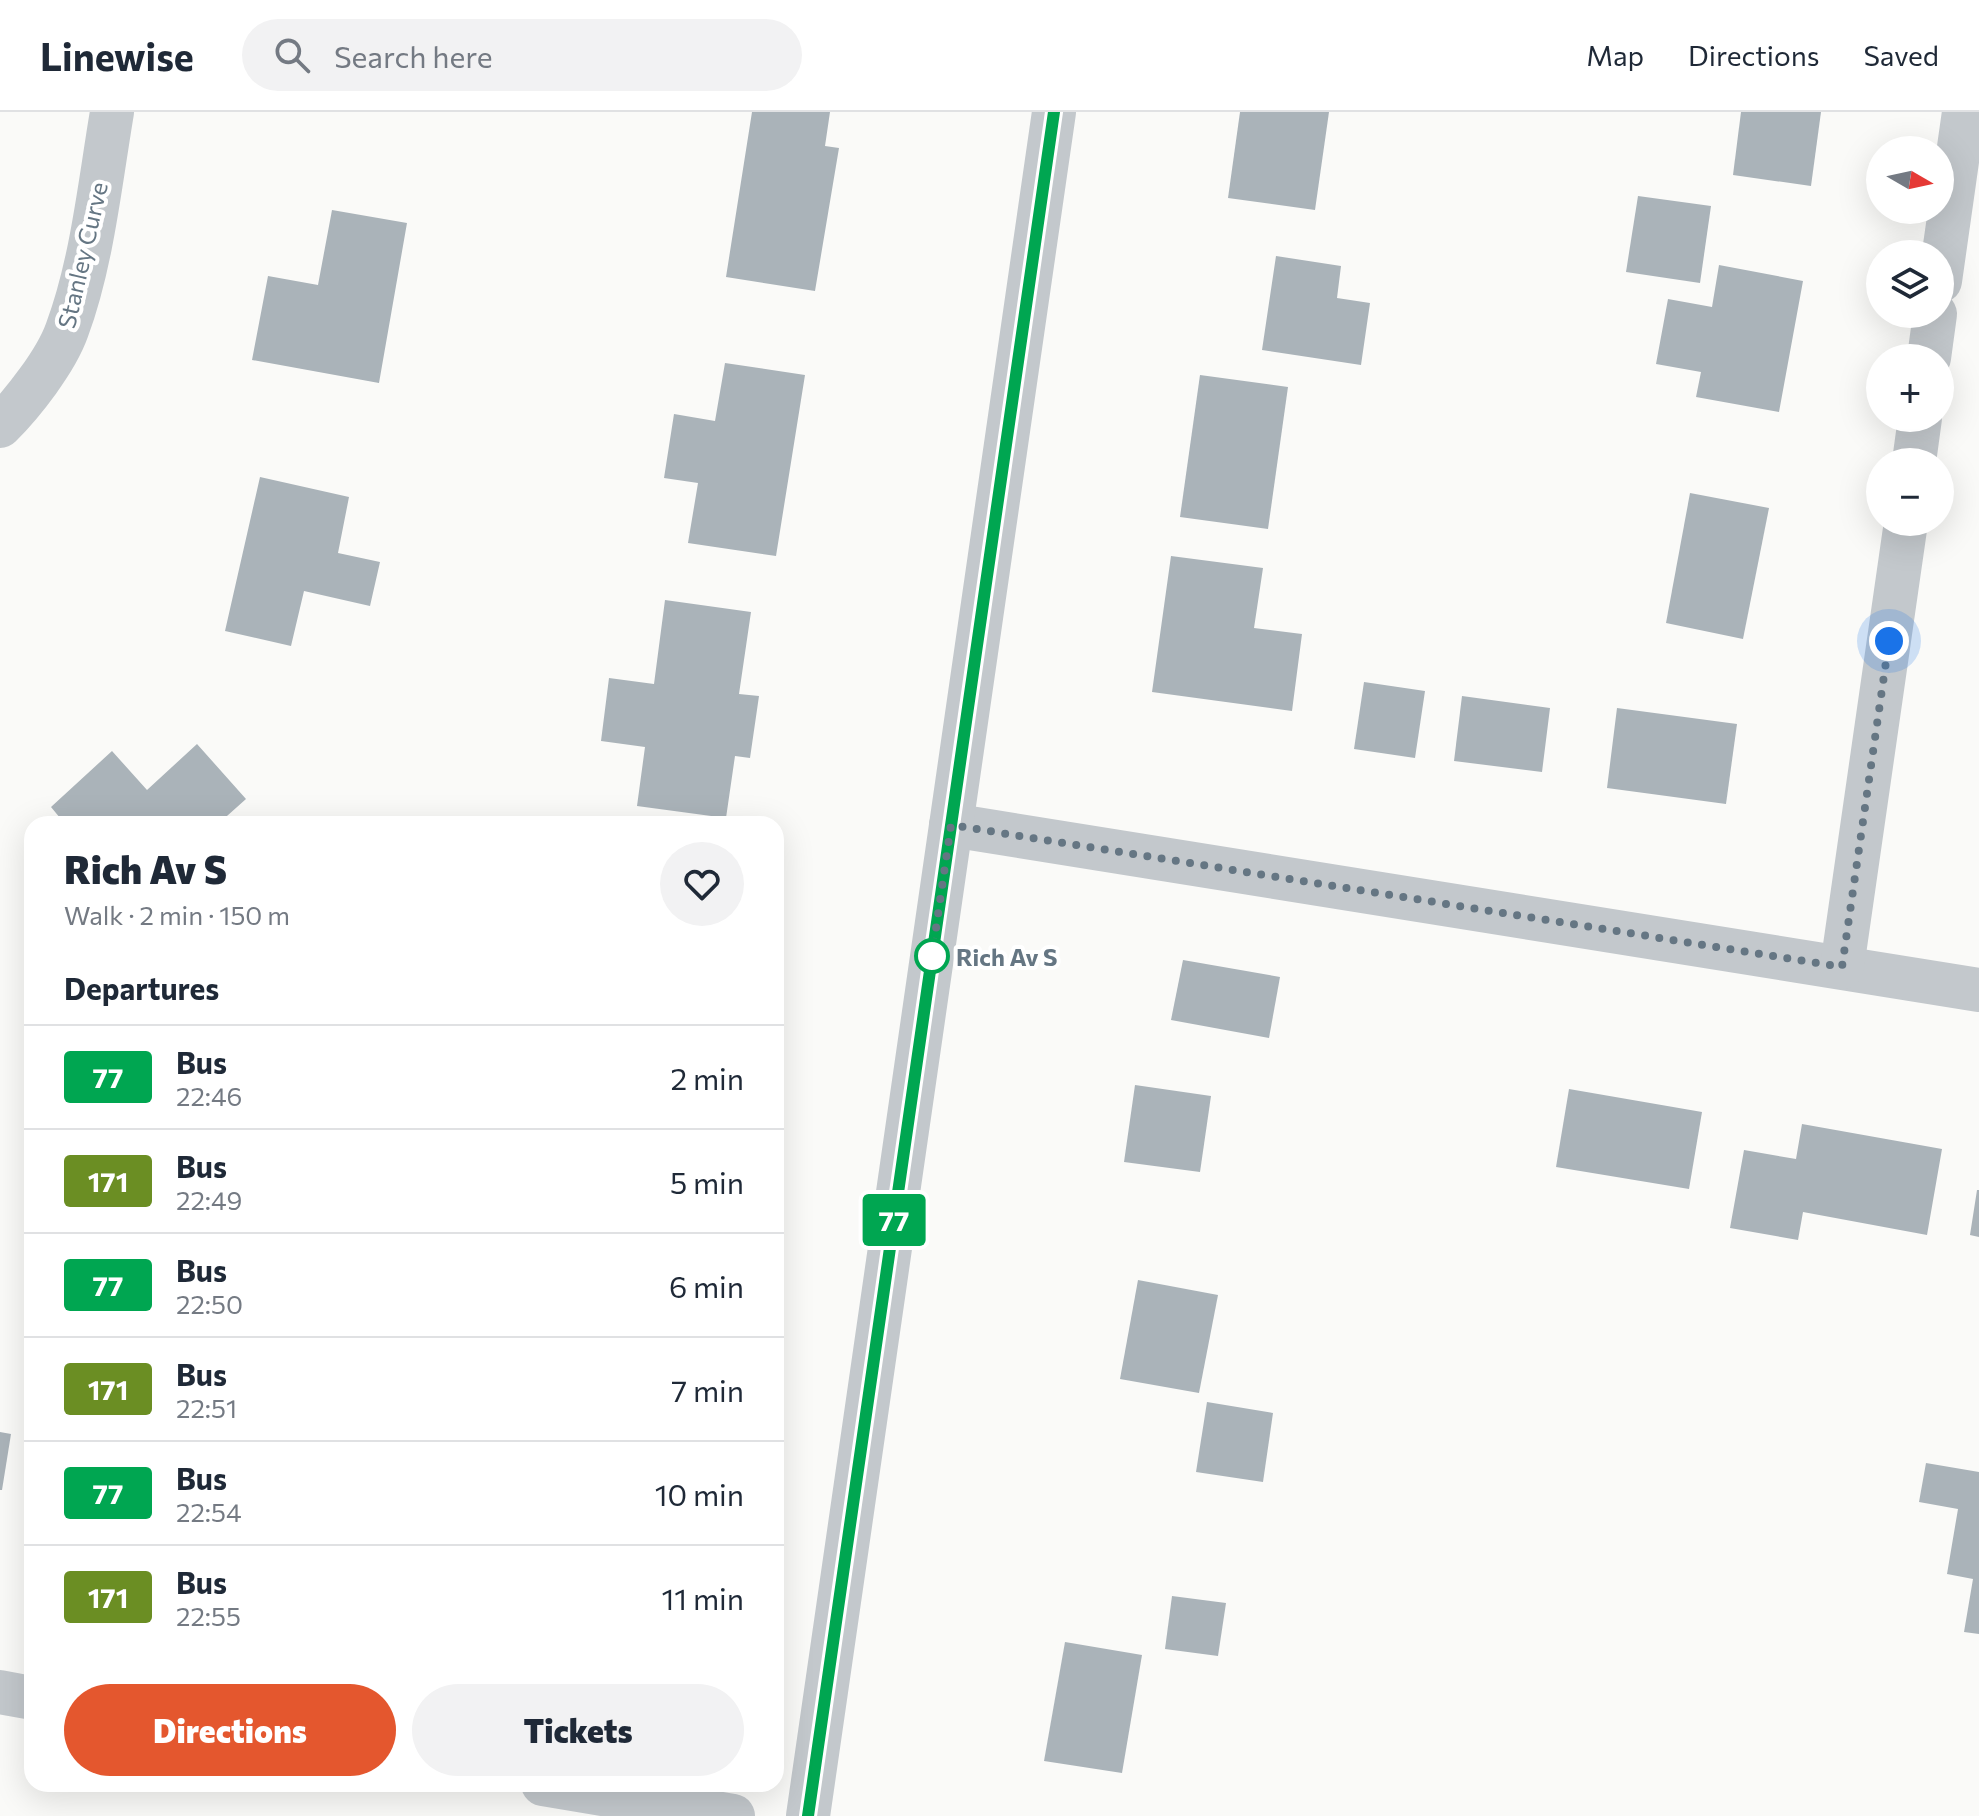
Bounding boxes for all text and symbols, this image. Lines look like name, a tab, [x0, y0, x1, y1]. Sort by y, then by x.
search box	[242, 19, 802, 91]
text: Linewise	[40, 32, 194, 79]
icon: search	[270, 33, 314, 77]
text: Search here	[334, 37, 493, 74]
text: Map	[1586, 38, 1644, 72]
text: Directions	[1688, 38, 1819, 72]
text: Saved	[1863, 38, 1939, 72]
north arrow	[1866, 136, 1954, 224]
map controls	[1866, 136, 1954, 536]
street label: Stanley Curve	[51, 179, 113, 331]
button: layers	[1866, 240, 1954, 328]
button: +	[1866, 344, 1954, 432]
button: −	[1866, 448, 1954, 536]
your location	[1869, 621, 1909, 661]
button: heart	[660, 842, 744, 926]
text: Rich Av S	[64, 845, 227, 892]
text: Walk · 2 min · 150 m	[64, 899, 290, 930]
marker: Rich Av S	[915, 939, 949, 973]
place label: Rich Av S	[956, 942, 1057, 971]
text: Departures	[64, 969, 219, 1006]
text: Bus	[176, 1043, 227, 1080]
text: 2 min	[671, 1059, 744, 1096]
text: 77	[93, 1060, 123, 1094]
text: 22:46	[176, 1080, 242, 1111]
text: Bus	[176, 1147, 227, 1184]
text: 5 min	[670, 1163, 744, 1200]
text: 171	[88, 1164, 128, 1198]
text: 22:49	[176, 1184, 242, 1215]
line badge: 77	[858, 1194, 930, 1246]
text: 77	[879, 1203, 909, 1237]
text: Bus	[176, 1251, 227, 1288]
text: 6 min	[669, 1267, 744, 1304]
text: 77	[93, 1268, 123, 1302]
text: 22:50	[176, 1288, 243, 1319]
text: Bus	[176, 1355, 227, 1392]
text: 7 min	[671, 1371, 744, 1408]
text: 171	[88, 1372, 128, 1406]
text: 22:51	[176, 1392, 237, 1423]
text: Bus	[176, 1459, 227, 1496]
text: 10 min	[655, 1475, 744, 1512]
text: 77	[93, 1476, 123, 1510]
text: 22:54	[176, 1496, 242, 1527]
text: Bus	[176, 1563, 227, 1600]
text: 11 min	[662, 1579, 744, 1616]
text: 171	[88, 1580, 128, 1614]
text: 22:55	[176, 1600, 241, 1631]
button: Directions	[64, 1684, 396, 1776]
button: Tickets	[412, 1684, 744, 1776]

